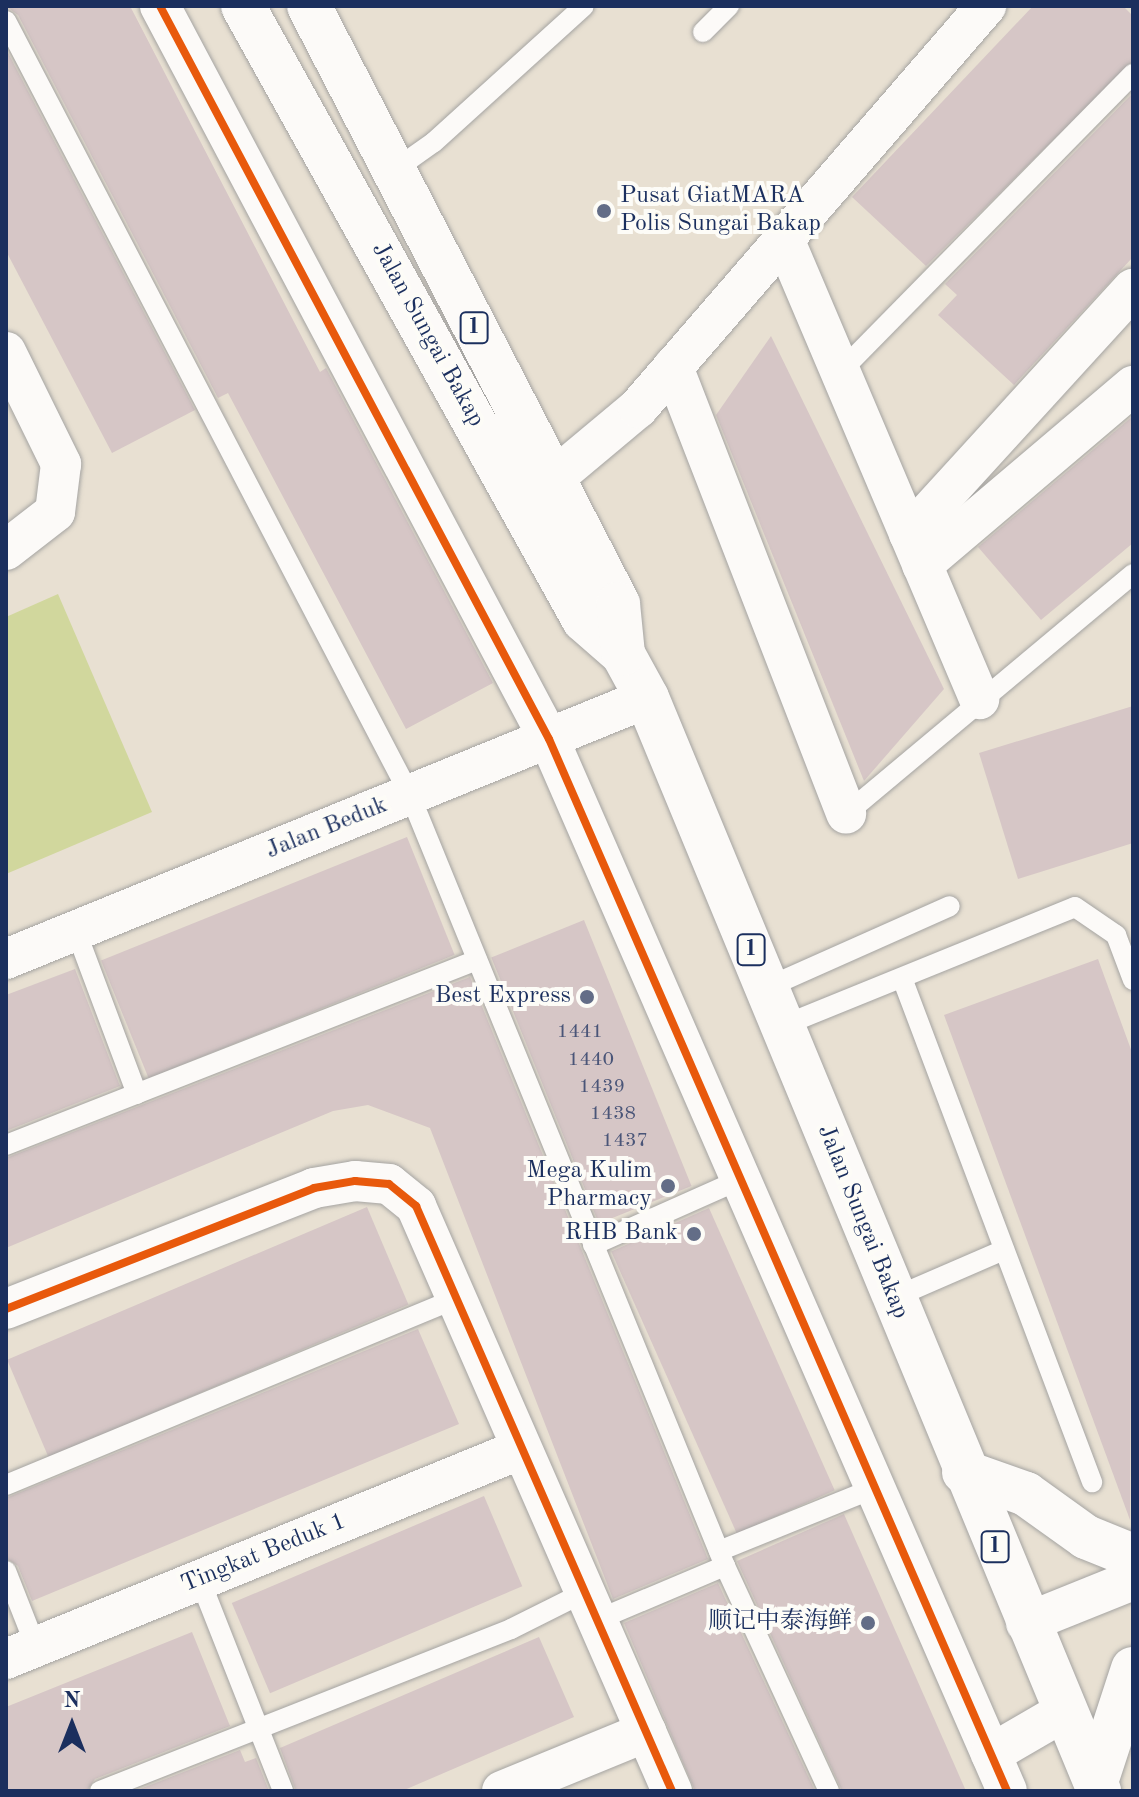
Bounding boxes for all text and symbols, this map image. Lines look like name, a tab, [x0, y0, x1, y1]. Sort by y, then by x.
place label: Pusat GiatMARA Polis Sungai Bakap	[620, 183, 821, 239]
marker: Pusat GiatMARA Polis Sungai Bakap	[595, 202, 613, 220]
street label: Jalan Sungai Bakap	[364, 238, 490, 432]
road number: 1	[458, 310, 490, 346]
street label: Jalan Beduk	[262, 792, 392, 866]
road number: 1	[735, 932, 767, 968]
place label: Best Express	[435, 983, 571, 1011]
marker: Best Express	[578, 988, 596, 1006]
house number: 1441	[557, 1020, 603, 1044]
house number: 1440	[568, 1048, 614, 1072]
house number: 1439	[579, 1075, 625, 1099]
house number: 1438	[590, 1102, 636, 1126]
street label: Jalan Sungai Bakap	[810, 1121, 914, 1323]
house number: 1437	[602, 1129, 648, 1153]
place label: Mega Kulim Pharmacy	[526, 1158, 652, 1214]
marker: Mega Kulim Pharmacy	[659, 1177, 677, 1195]
place label: RHB Bank	[565, 1220, 678, 1248]
marker: RHB Bank	[685, 1225, 703, 1243]
street label: Tingkat Beduk 1	[177, 1508, 351, 1600]
road number: 1	[979, 1529, 1011, 1565]
place label: 顺记中泰海鲜	[708, 1609, 852, 1637]
marker: 顺记中泰海鲜	[859, 1614, 877, 1632]
north arrow	[32, 1685, 112, 1765]
text: N	[64, 1690, 80, 1712]

